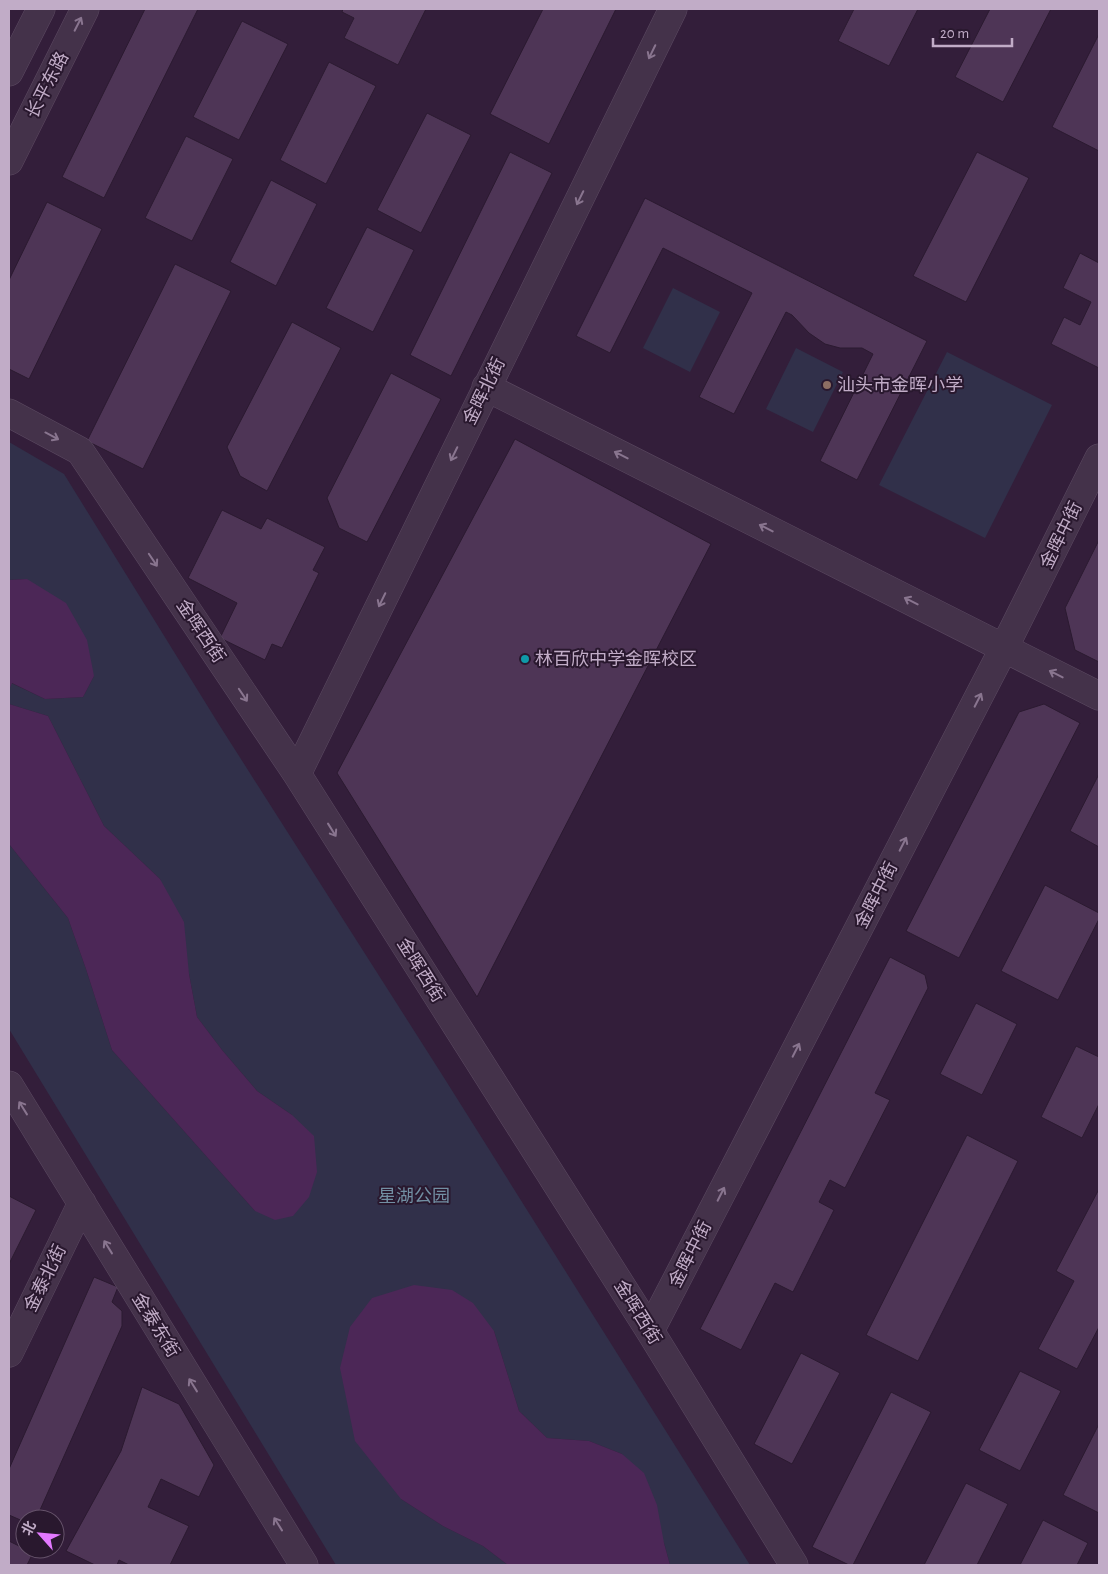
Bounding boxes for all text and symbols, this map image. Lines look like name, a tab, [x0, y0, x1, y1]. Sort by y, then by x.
scale bar	[933, 15, 1012, 47]
one-way arrow	[74, 17, 83, 32]
text: 20 m	[940, 26, 969, 41]
one-way arrow	[647, 45, 657, 60]
street label: 长平东路	[22, 48, 72, 122]
one-way arrow	[575, 190, 584, 205]
street label: 金晖北街	[459, 354, 509, 428]
place label: 汕头市金晖小学	[837, 375, 963, 395]
marker: 汕头市金晖小学	[821, 379, 833, 391]
one-way arrow	[44, 432, 59, 441]
one-way arrow	[449, 446, 458, 461]
one-way arrow	[613, 449, 628, 459]
street label: 金晖中街	[1036, 498, 1086, 572]
one-way arrow	[758, 523, 773, 533]
one-way arrow	[148, 552, 158, 566]
one-way arrow	[377, 592, 387, 607]
street label: 金晖西街	[173, 596, 229, 666]
one-way arrow	[903, 596, 918, 606]
place label: 林百欣中学金晖校区	[535, 649, 697, 669]
marker: 林百欣中学金晖校区	[519, 653, 531, 665]
one-way arrow	[1049, 669, 1064, 678]
one-way arrow	[238, 687, 248, 701]
one-way arrow	[973, 692, 983, 707]
one-way arrow	[328, 823, 338, 837]
one-way arrow	[898, 836, 908, 851]
street label: 金晖中街	[851, 858, 901, 932]
street label: 金晖西街	[393, 934, 449, 1006]
one-way arrow	[792, 1043, 801, 1058]
one-way arrow	[18, 1102, 28, 1116]
park label: 星湖公园	[378, 1187, 450, 1206]
one-way arrow	[717, 1187, 726, 1202]
street label: 金晖中街	[665, 1217, 715, 1291]
one-way arrow	[103, 1240, 113, 1254]
street label: 金泰北街	[20, 1241, 70, 1315]
street label: 金晖西街	[610, 1276, 666, 1348]
street label: 金泰东街	[128, 1289, 184, 1361]
one-way arrow	[188, 1379, 198, 1393]
north arrow	[15, 1509, 65, 1559]
one-way arrow	[273, 1517, 283, 1531]
text: 北	[19, 1519, 39, 1538]

